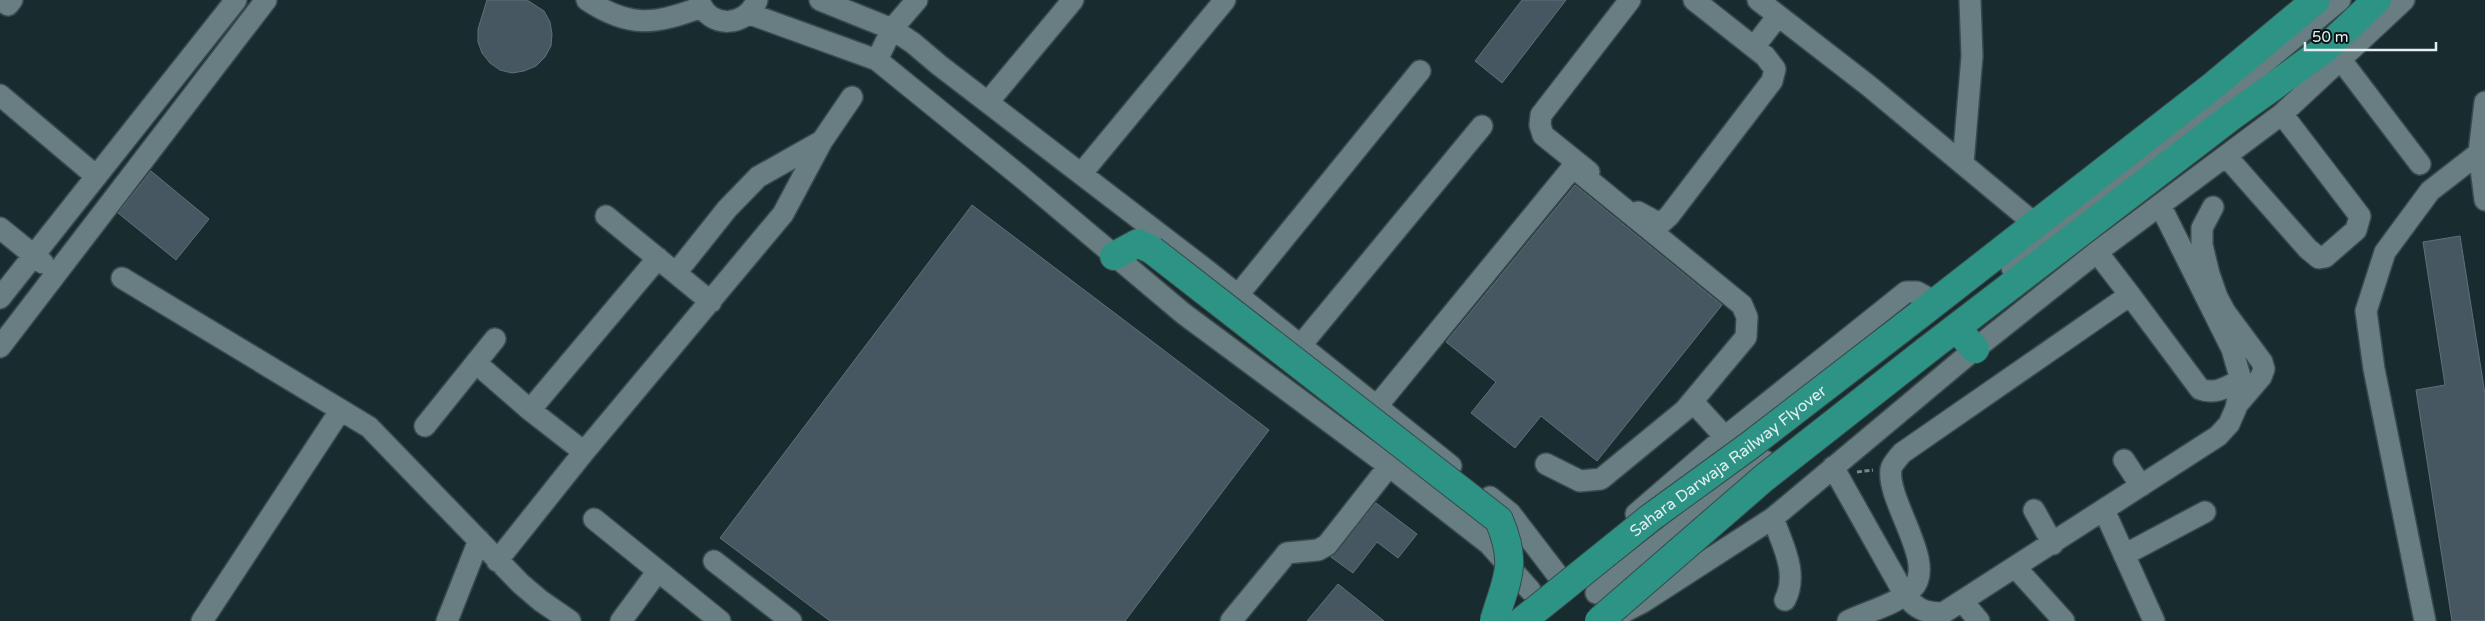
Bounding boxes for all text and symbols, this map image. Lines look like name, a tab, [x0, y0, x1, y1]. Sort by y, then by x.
scale bar	[2305, 20, 2436, 52]
text: 50 m	[2312, 28, 2349, 46]
street label: Sahara Darwaja Railway Flyover	[1626, 381, 1831, 541]

